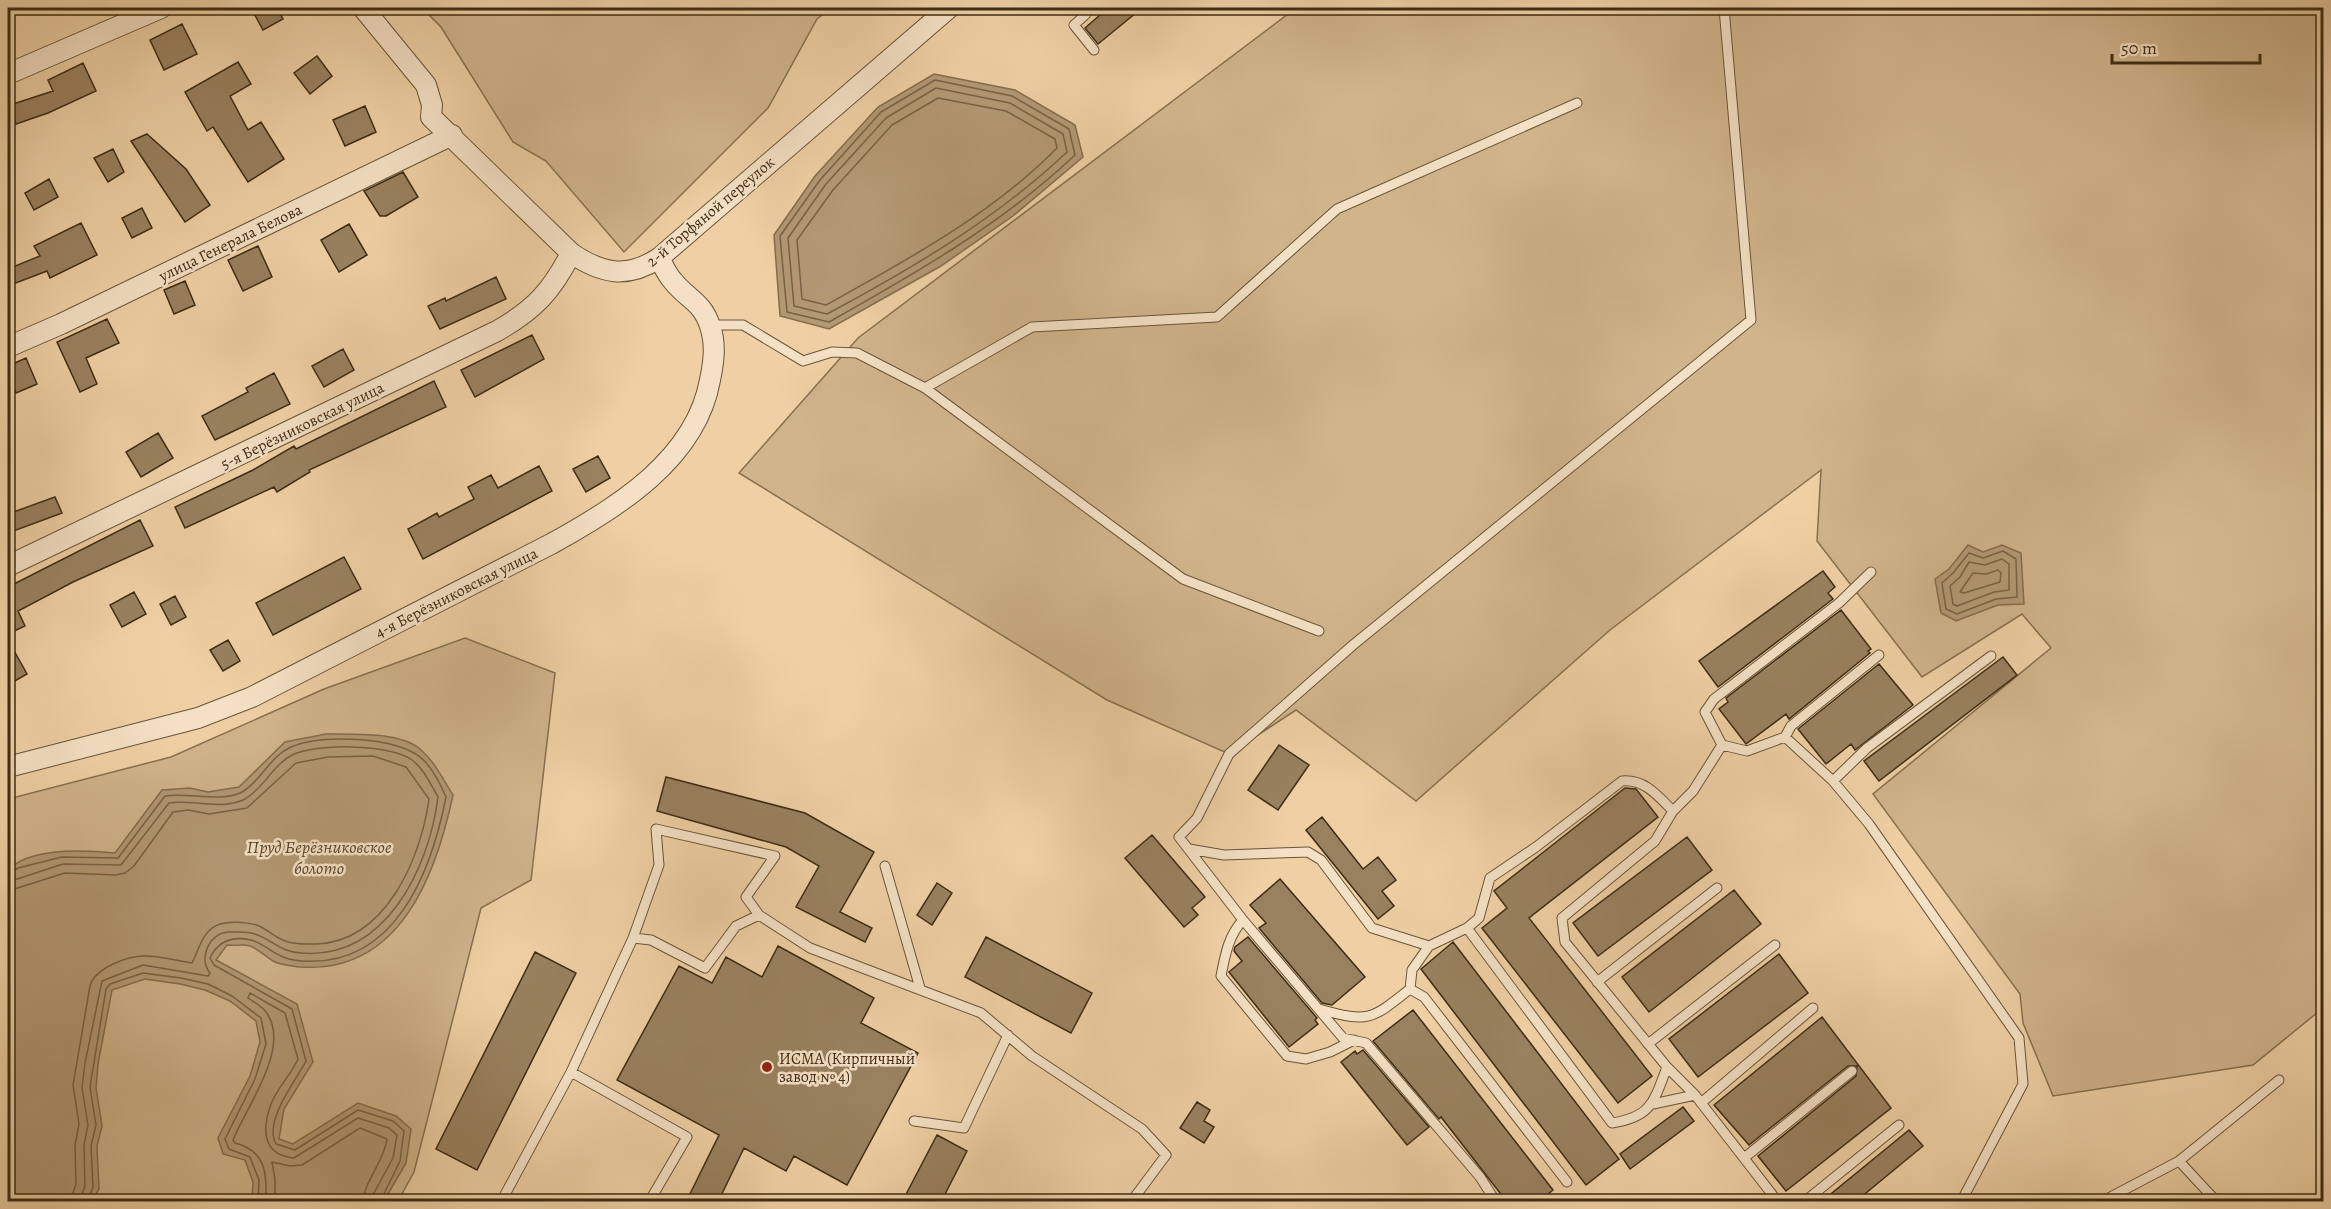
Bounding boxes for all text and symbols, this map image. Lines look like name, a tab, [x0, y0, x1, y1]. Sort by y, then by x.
scale bar	[2112, 27, 2260, 65]
text: 50 m	[2121, 36, 2157, 60]
street label: 2-й Торфяной переулок	[642, 151, 779, 272]
street label: улица Генерала Белова	[154, 198, 306, 288]
street label: 5-я Берёзниковская улица	[217, 376, 388, 475]
street label: 4-я Берёзниковская улица	[371, 542, 542, 643]
water label: Пруд Берёзниковское болото	[247, 835, 392, 880]
place label: ИСМА (Кирпичный завод № 4)	[779, 1048, 915, 1088]
marker: ИСМА (Кирпичный завод № 4)	[760, 1060, 774, 1074]

